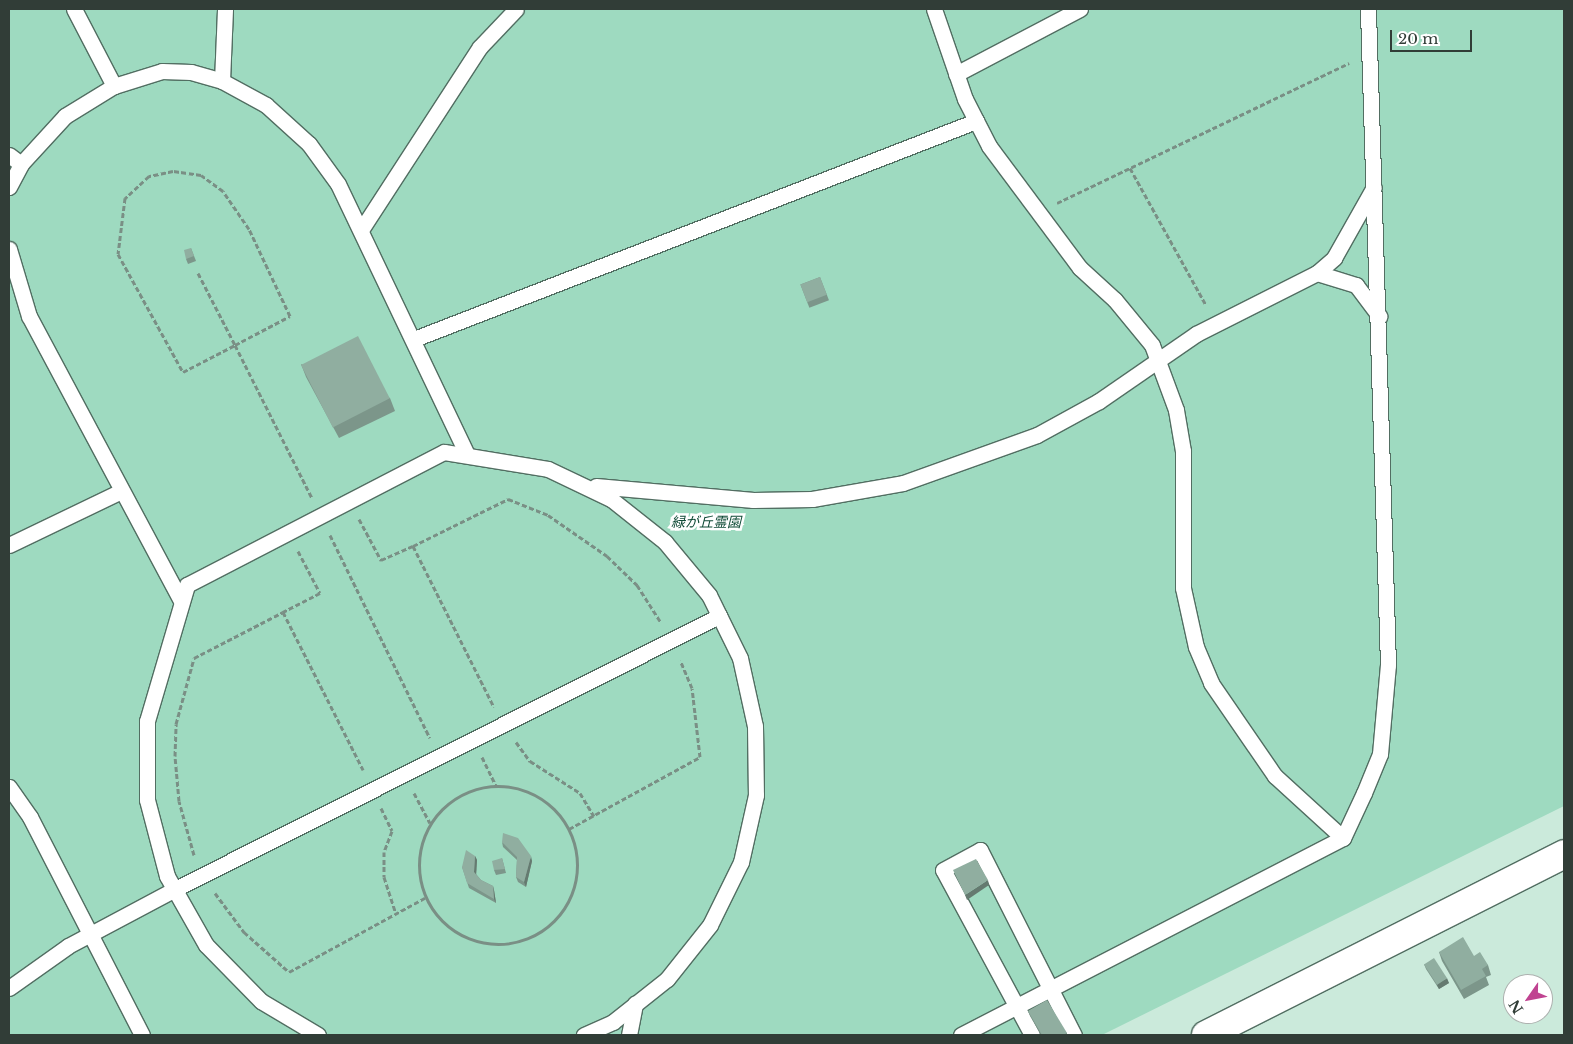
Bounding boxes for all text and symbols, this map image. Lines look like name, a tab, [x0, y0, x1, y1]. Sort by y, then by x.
scale bar	[1393, 20, 1476, 52]
text: 20 m	[1398, 29, 1438, 48]
park label: 緑が丘霊園	[671, 514, 741, 530]
north arrow	[1503, 974, 1553, 1024]
text: N	[1505, 996, 1527, 1017]

